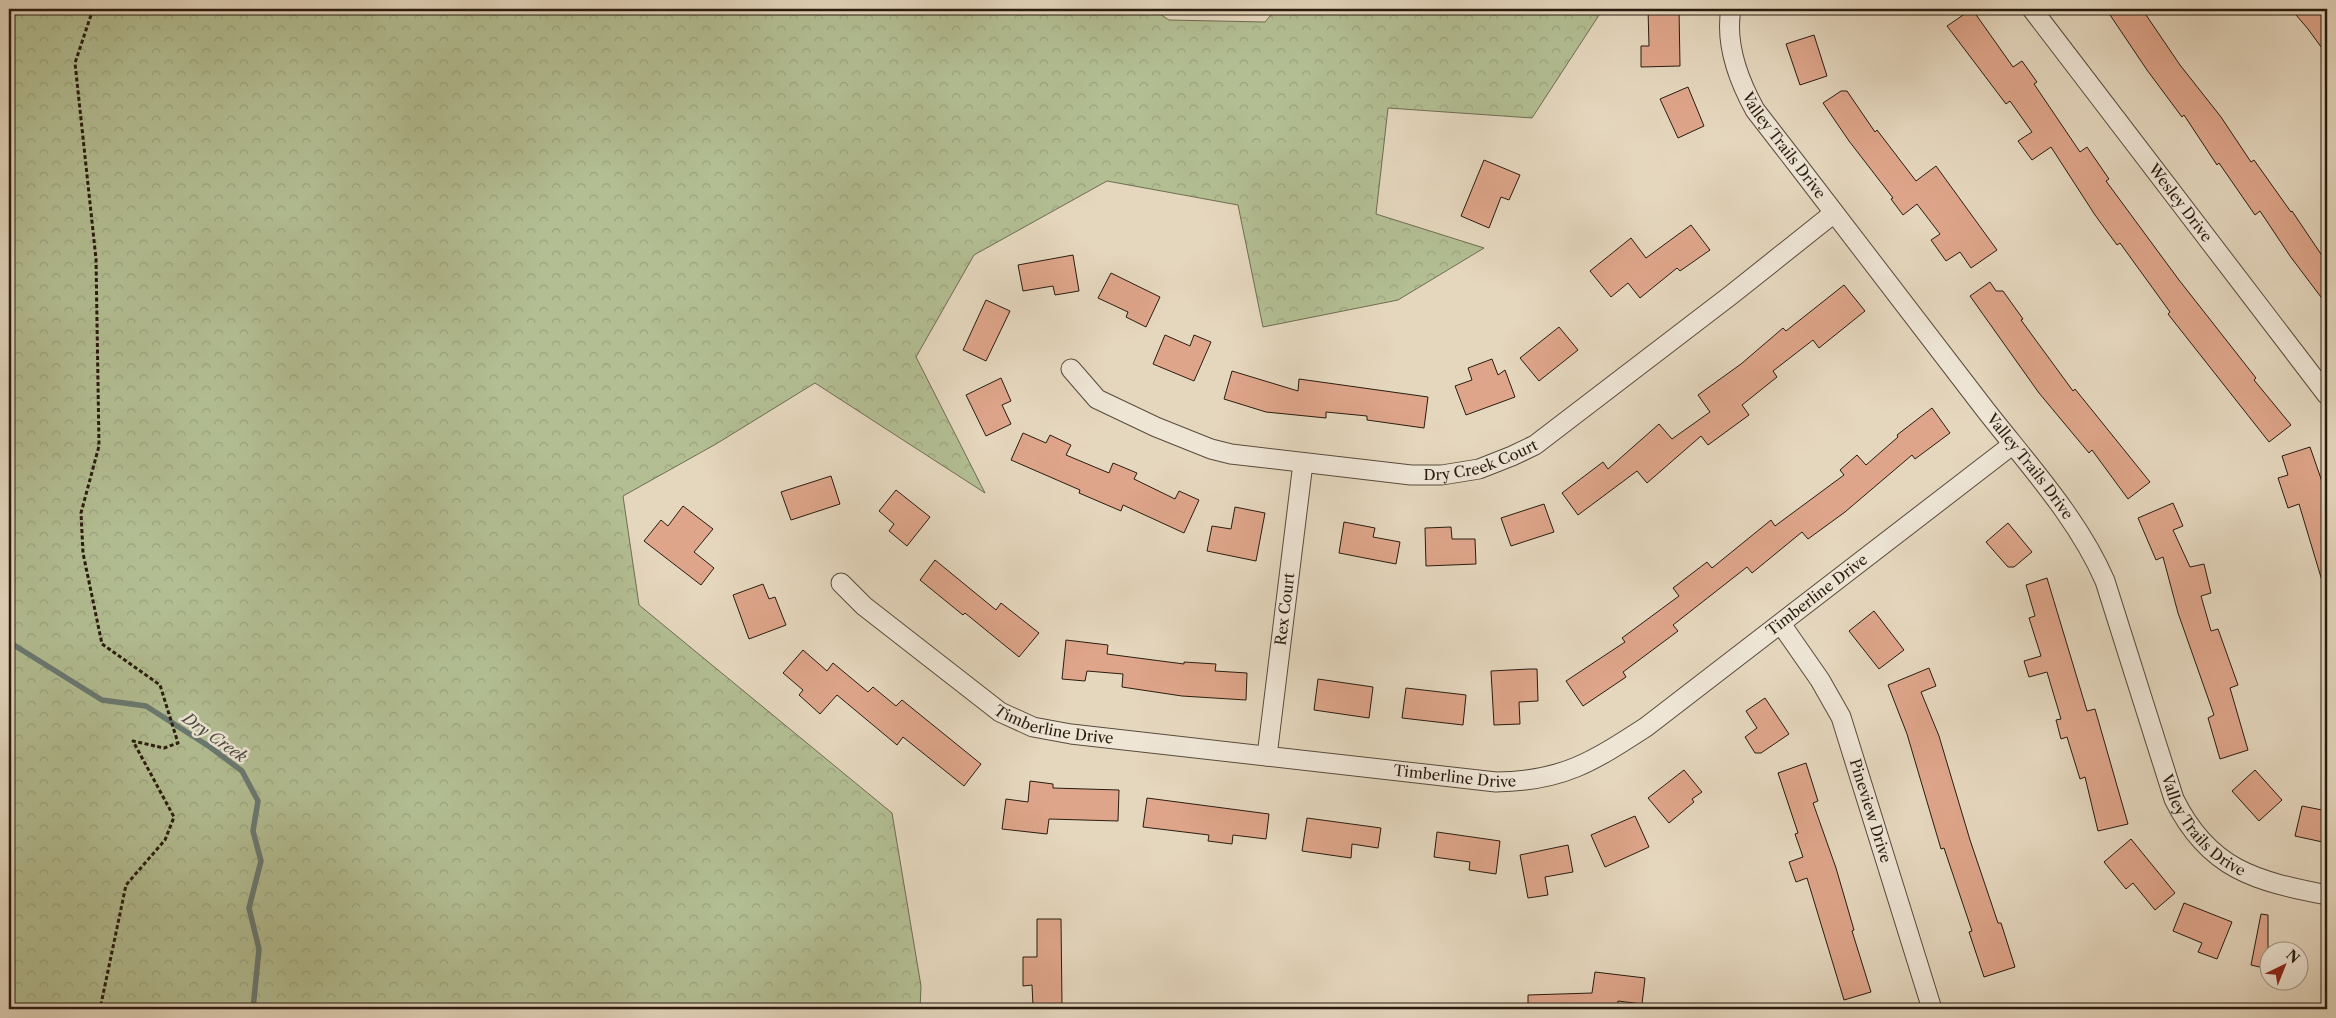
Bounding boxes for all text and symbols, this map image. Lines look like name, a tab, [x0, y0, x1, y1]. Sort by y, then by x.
street label: Valley Trails Drive	[1738, 88, 1830, 202]
street label: Wesley Drive	[2144, 159, 2217, 246]
street label: Valley Trails Drive	[1982, 409, 2078, 523]
street label: Dry Creek Court	[1423, 435, 1541, 484]
street label: Timberline Drive	[1762, 550, 1871, 640]
street label: Rex Court	[1271, 571, 1299, 646]
street label: Timberline Drive	[990, 701, 1115, 748]
water label: Dry Creek	[177, 707, 251, 767]
street label: Pineview Drive	[1846, 756, 1896, 865]
street label: Timberline Drive	[1392, 760, 1517, 791]
street label: Valley Trails Drive	[2157, 771, 2249, 880]
north arrow	[2258, 940, 2308, 990]
text: N	[2282, 946, 2303, 967]

